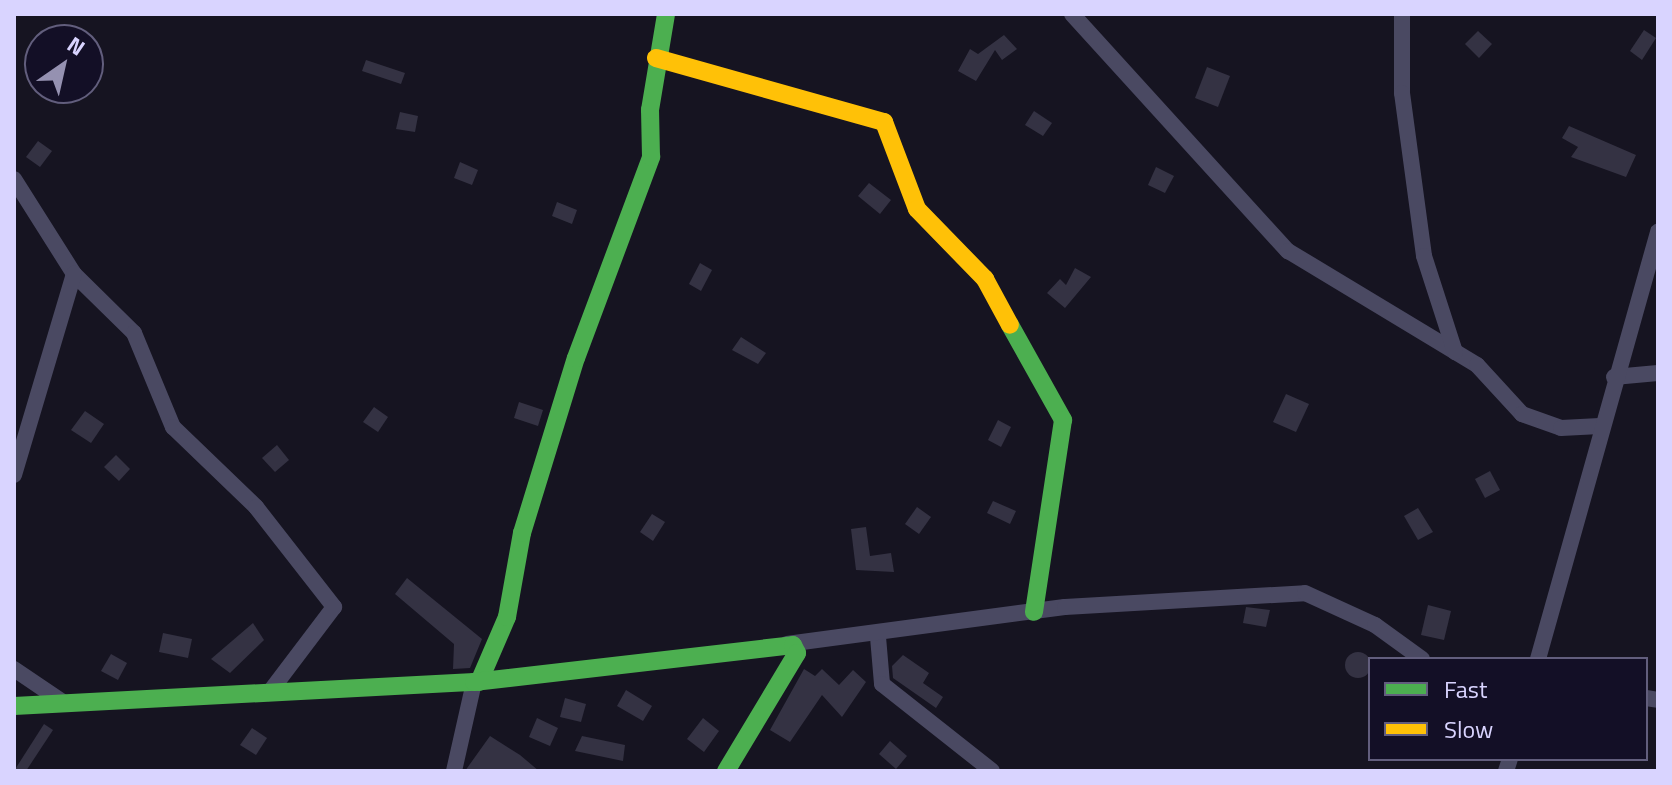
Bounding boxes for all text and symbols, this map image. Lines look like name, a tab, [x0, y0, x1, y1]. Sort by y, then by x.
north arrow	[24, 24, 104, 104]
text: N	[60, 27, 92, 64]
legend	[1368, 657, 1648, 761]
text: Fast	[1444, 671, 1487, 707]
text: Slow	[1444, 711, 1493, 747]

